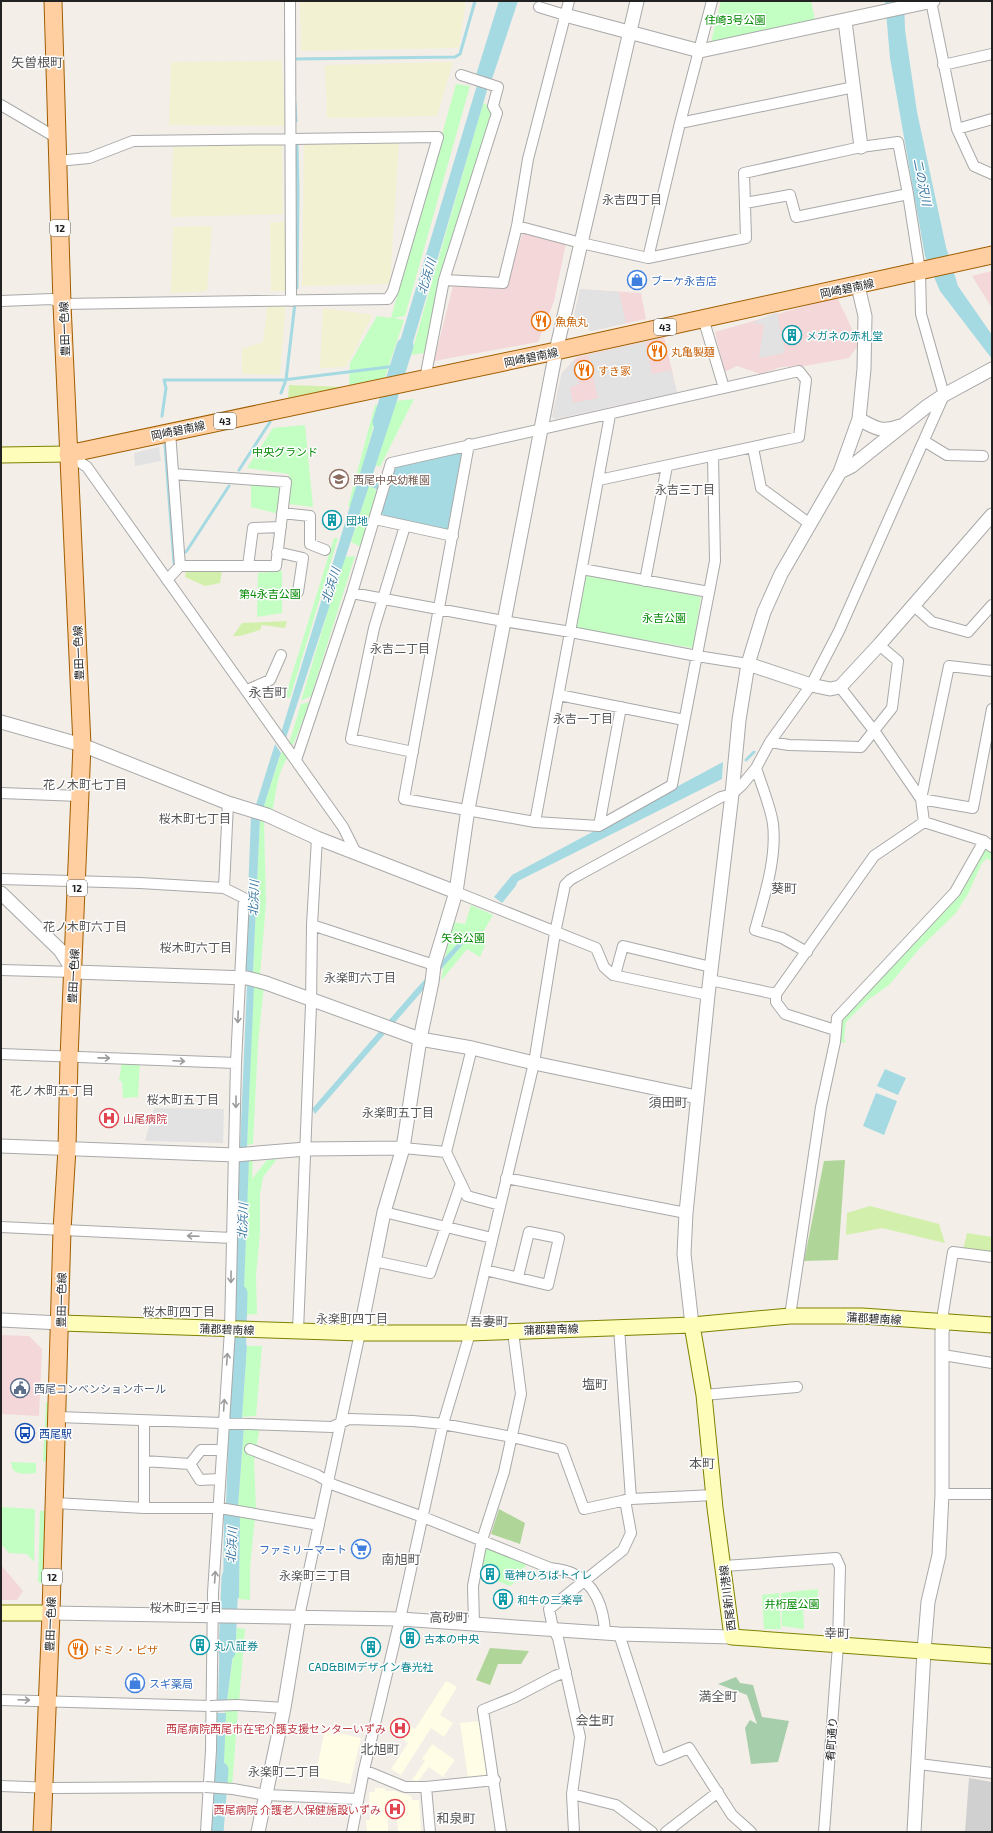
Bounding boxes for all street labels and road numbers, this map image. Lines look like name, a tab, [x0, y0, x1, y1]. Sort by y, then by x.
road number: 12	[50, 220, 70, 236]
street label: 岡崎碧南線	[819, 276, 875, 300]
street label: 豊田一色線	[57, 301, 71, 357]
road number: 43	[654, 319, 676, 335]
street label: 岡崎碧南線	[503, 345, 559, 369]
road number: 43	[214, 413, 236, 429]
street label: 岡崎碧南線	[150, 418, 206, 442]
street label: 豊田一色線	[71, 625, 85, 681]
road number: 12	[67, 880, 87, 896]
street label: 豊田一色線	[65, 948, 81, 1004]
street label: 豊田一色線	[54, 1272, 68, 1328]
street label: 蒲郡碧南線	[846, 1310, 902, 1326]
street label: 蒲郡碧南線	[199, 1322, 255, 1336]
street label: 蒲郡碧南線	[523, 1322, 579, 1336]
street label: 西尾新川港線	[717, 1564, 737, 1632]
road number: 12	[42, 1569, 62, 1585]
street label: 豊田一色線	[43, 1596, 57, 1652]
street label: 肴町通り	[823, 1717, 839, 1761]

